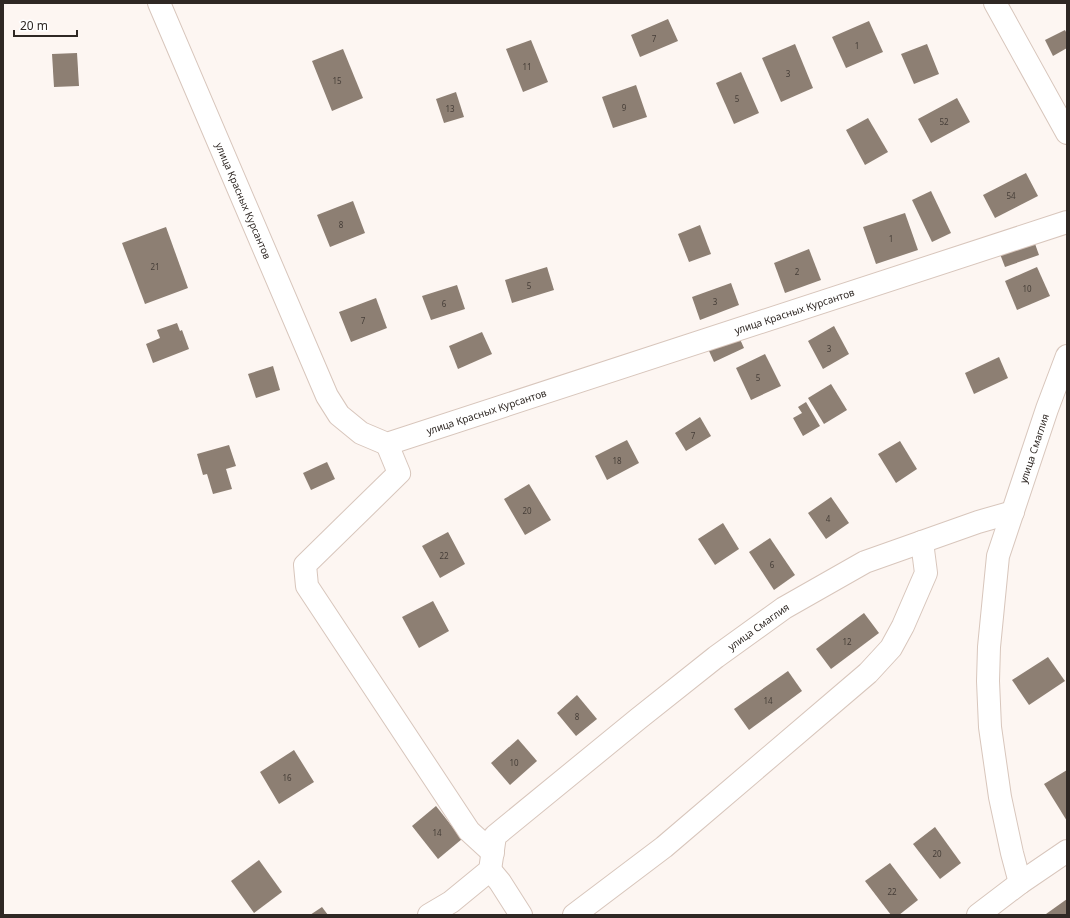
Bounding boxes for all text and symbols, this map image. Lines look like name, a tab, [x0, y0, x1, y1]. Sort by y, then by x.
scale bar	[14, 12, 77, 38]
text: 20 m	[20, 17, 48, 34]
house number: 7	[652, 33, 657, 44]
house number: 1	[855, 40, 859, 51]
house number: 11	[522, 61, 532, 72]
house number: 3	[786, 68, 791, 79]
house number: 15	[332, 75, 342, 86]
house number: 5	[735, 93, 740, 104]
house number: 9	[622, 102, 627, 113]
house number: 13	[445, 103, 455, 114]
house number: 52	[939, 116, 949, 127]
street label: улица Красных Курсантов	[212, 140, 275, 261]
house number: 54	[1006, 190, 1016, 201]
house number: 8	[339, 219, 344, 230]
house number: 1	[889, 233, 893, 244]
house number: 21	[150, 261, 160, 272]
house number: 2	[795, 266, 800, 277]
house number: 5	[527, 280, 532, 291]
house number: 10	[1022, 283, 1032, 294]
street label: улица Красных Курсантов	[733, 285, 856, 337]
house number: 3	[713, 296, 718, 307]
house number: 6	[442, 298, 447, 309]
house number: 7	[361, 315, 366, 326]
house number: 3	[827, 343, 832, 354]
house number: 5	[756, 372, 761, 383]
street label: улица Красных Курсантов	[425, 385, 548, 438]
street label: улица Смаглия	[1016, 412, 1052, 485]
house number: 7	[691, 430, 696, 441]
house number: 18	[612, 455, 622, 466]
house number: 20	[522, 505, 532, 516]
house number: 4	[826, 513, 831, 524]
house number: 22	[439, 550, 449, 561]
house number: 6	[770, 559, 775, 570]
street label: улица Смаглия	[725, 600, 792, 653]
house number: 12	[842, 636, 852, 647]
house number: 14	[763, 695, 773, 706]
house number: 8	[575, 711, 580, 722]
house number: 10	[509, 757, 519, 768]
house number: 16	[282, 772, 292, 783]
house number: 14	[432, 827, 442, 838]
house number: 20	[932, 848, 942, 859]
house number: 22	[887, 886, 897, 897]

